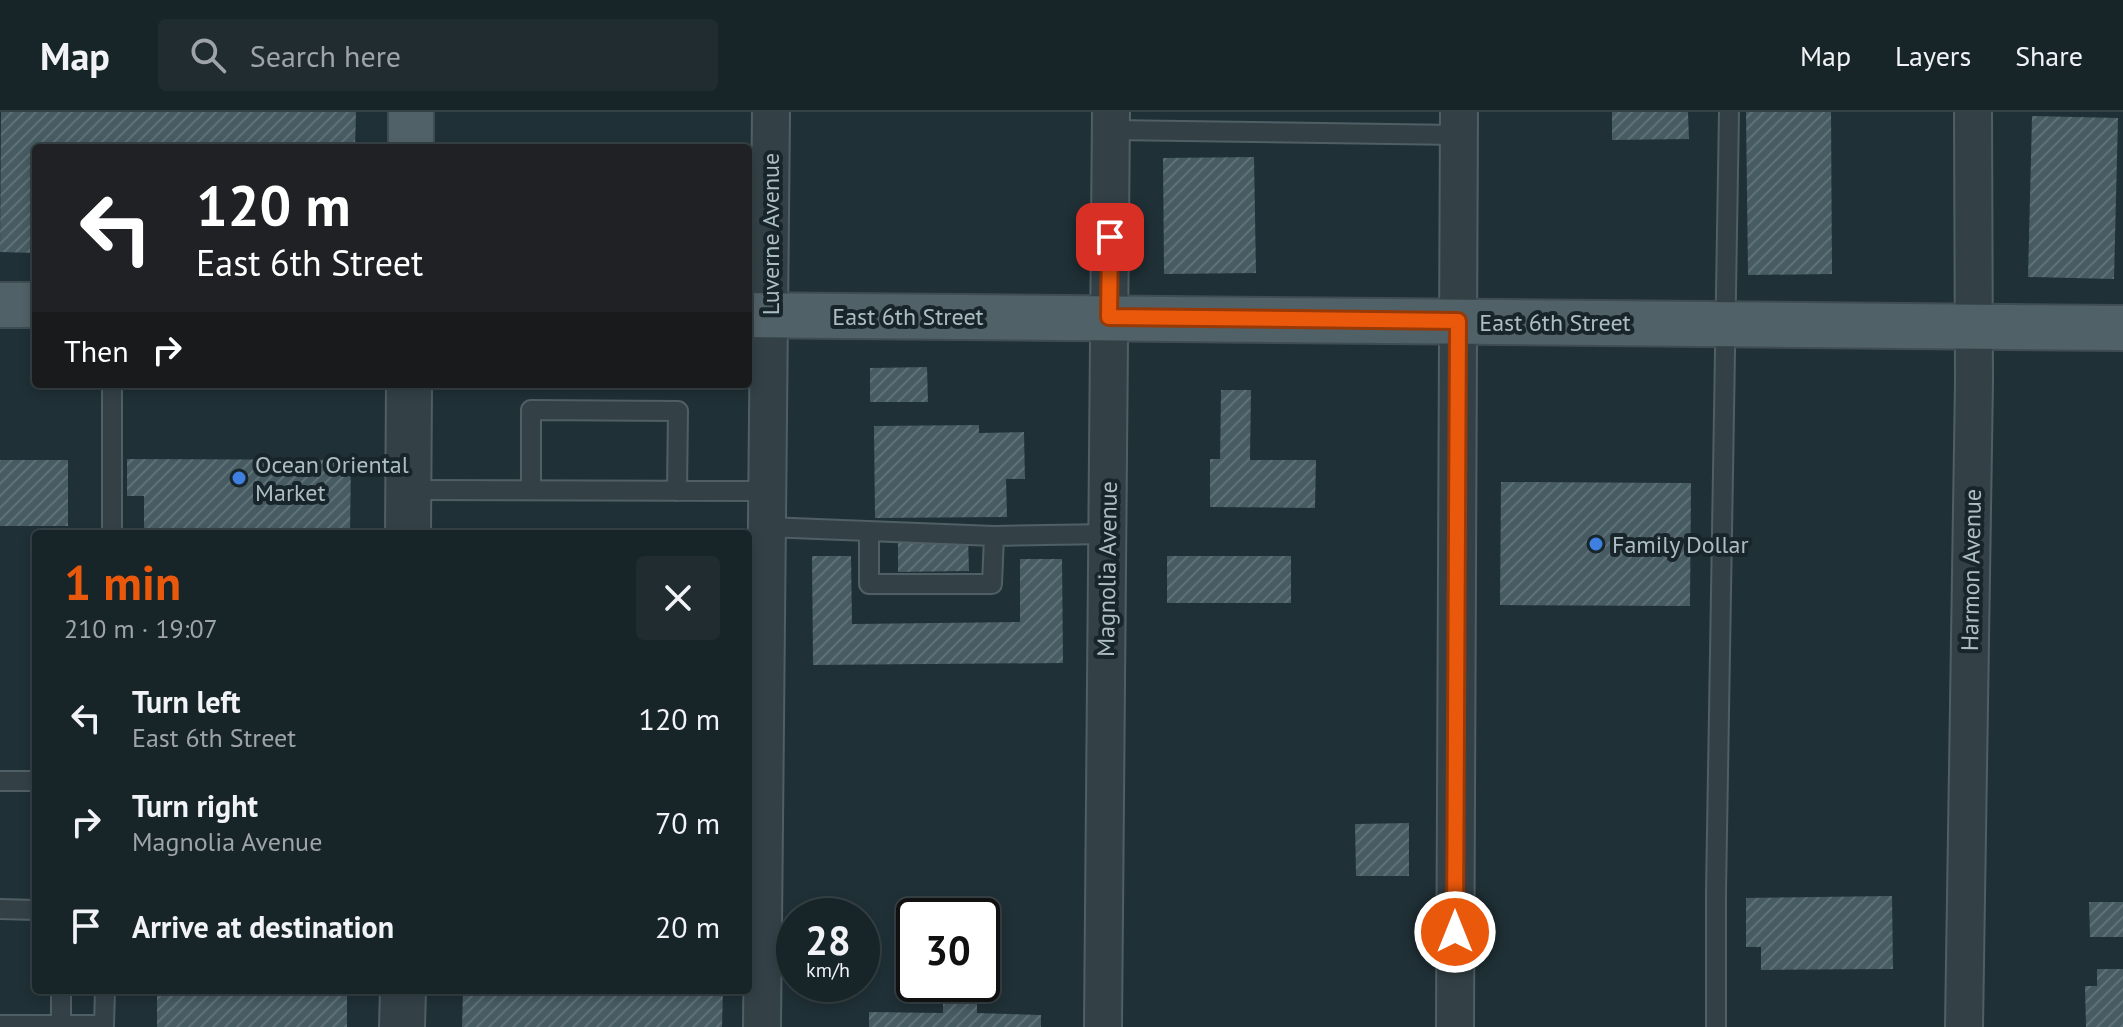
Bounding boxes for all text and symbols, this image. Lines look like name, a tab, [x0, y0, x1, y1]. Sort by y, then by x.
search box	[158, 19, 718, 91]
text: Map	[40, 31, 110, 80]
icon: search	[186, 33, 230, 77]
text: Search here	[250, 36, 401, 75]
text: Map	[1800, 37, 1851, 74]
text: Layers	[1895, 37, 1971, 74]
text: Share	[2015, 37, 2083, 74]
street label: Luverne Avenue	[755, 153, 786, 315]
text: 120 m	[196, 169, 351, 241]
icon: left	[64, 176, 168, 280]
pin	[1076, 203, 1144, 271]
icon: arrive	[1088, 215, 1132, 259]
text: East 6th Street	[196, 239, 423, 286]
street label: East 6th Street	[832, 301, 984, 332]
street label: East 6th Street	[1479, 307, 1631, 338]
icon: right	[145, 328, 189, 372]
text: Then	[64, 331, 129, 370]
place label: Ocean Oriental Market	[255, 449, 409, 508]
marker: Ocean Oriental Market	[230, 469, 248, 487]
street label: Magnolia Avenue	[1090, 481, 1124, 657]
street label: Harmon Avenue	[1954, 489, 1988, 651]
place label: Family Dollar	[1612, 529, 1749, 560]
marker: Family Dollar	[1587, 535, 1605, 553]
text: 1 min	[64, 551, 181, 613]
button: close	[636, 556, 720, 640]
text: 210 m · 19:07	[64, 612, 218, 645]
text: Turn left	[132, 682, 240, 721]
icon: left	[64, 696, 108, 740]
text: 120 m	[639, 699, 720, 738]
text: East 6th Street	[132, 721, 296, 754]
text: Turn right	[132, 786, 258, 825]
icon: right	[64, 800, 108, 844]
text: 70 m	[655, 803, 720, 842]
text: Magnolia Avenue	[132, 825, 322, 858]
position arrow	[1413, 890, 1497, 974]
speed limit sign: 30	[896, 898, 1000, 1002]
icon: arrive	[64, 904, 108, 948]
text: Arrive at destination	[132, 907, 394, 946]
text: 20 m	[655, 907, 720, 946]
text: 28	[805, 914, 851, 966]
text: km/h	[806, 957, 850, 983]

